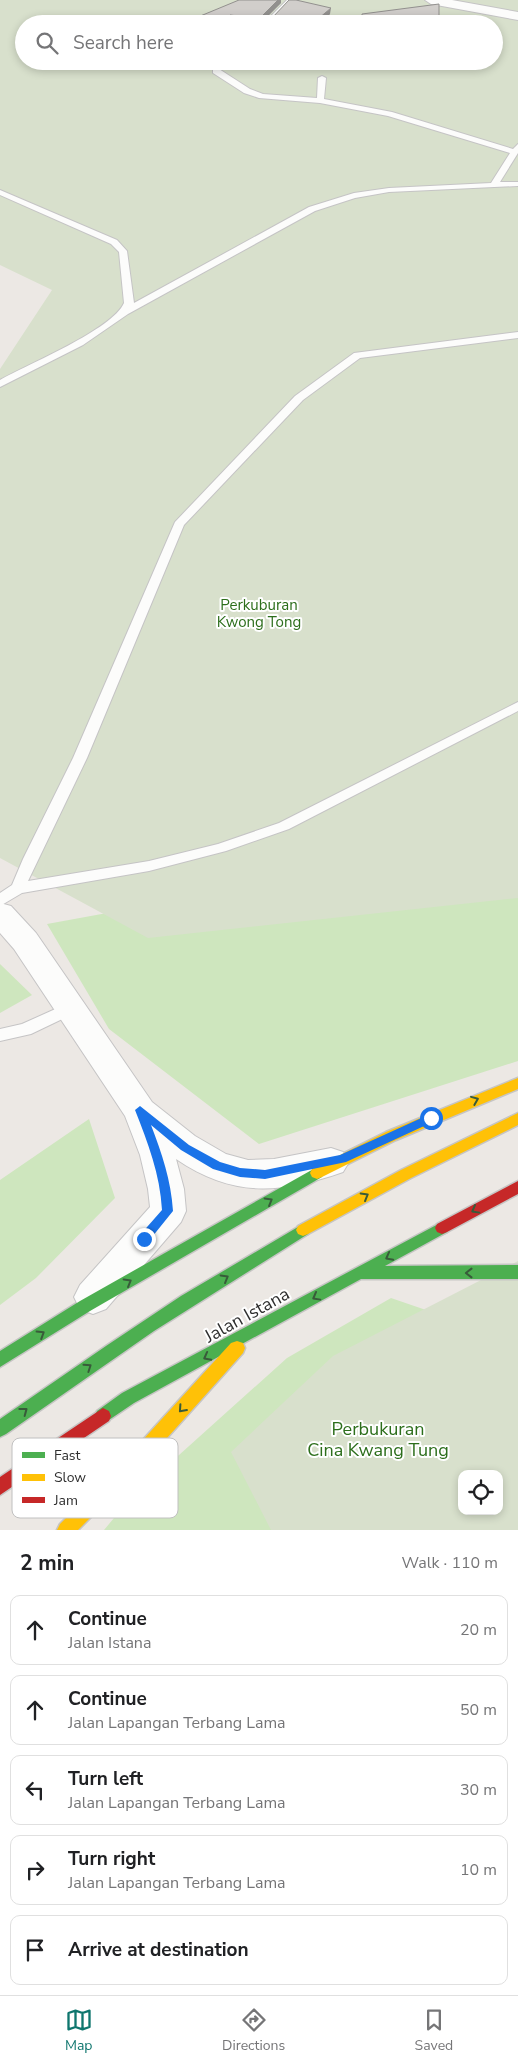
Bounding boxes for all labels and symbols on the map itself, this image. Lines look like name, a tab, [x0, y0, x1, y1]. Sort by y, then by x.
park label: Perkuburan Kwong Tong	[217, 595, 301, 632]
one-way arrow	[470, 1096, 478, 1106]
route start	[420, 1107, 443, 1130]
one-way arrow	[359, 1192, 368, 1202]
one-way arrow	[263, 1197, 272, 1207]
one-way arrow	[471, 1204, 480, 1214]
route end	[133, 1228, 156, 1251]
one-way arrow	[385, 1251, 394, 1261]
one-way arrow	[465, 1267, 473, 1278]
one-way arrow	[219, 1274, 228, 1284]
one-way arrow	[122, 1278, 131, 1288]
street label: Jalan Istana	[199, 1282, 294, 1349]
one-way arrow	[313, 1291, 322, 1301]
one-way arrow	[36, 1331, 45, 1340]
one-way arrow	[203, 1351, 212, 1361]
one-way arrow	[83, 1363, 92, 1373]
one-way arrow	[179, 1403, 188, 1412]
one-way arrow	[18, 1409, 27, 1417]
park label: Perbukuran Cina Kwang Tung	[307, 1417, 449, 1462]
legend	[12, 1438, 178, 1518]
text: Fast	[54, 1446, 80, 1465]
text: Slow	[54, 1468, 86, 1487]
text: Jam	[53, 1491, 78, 1510]

